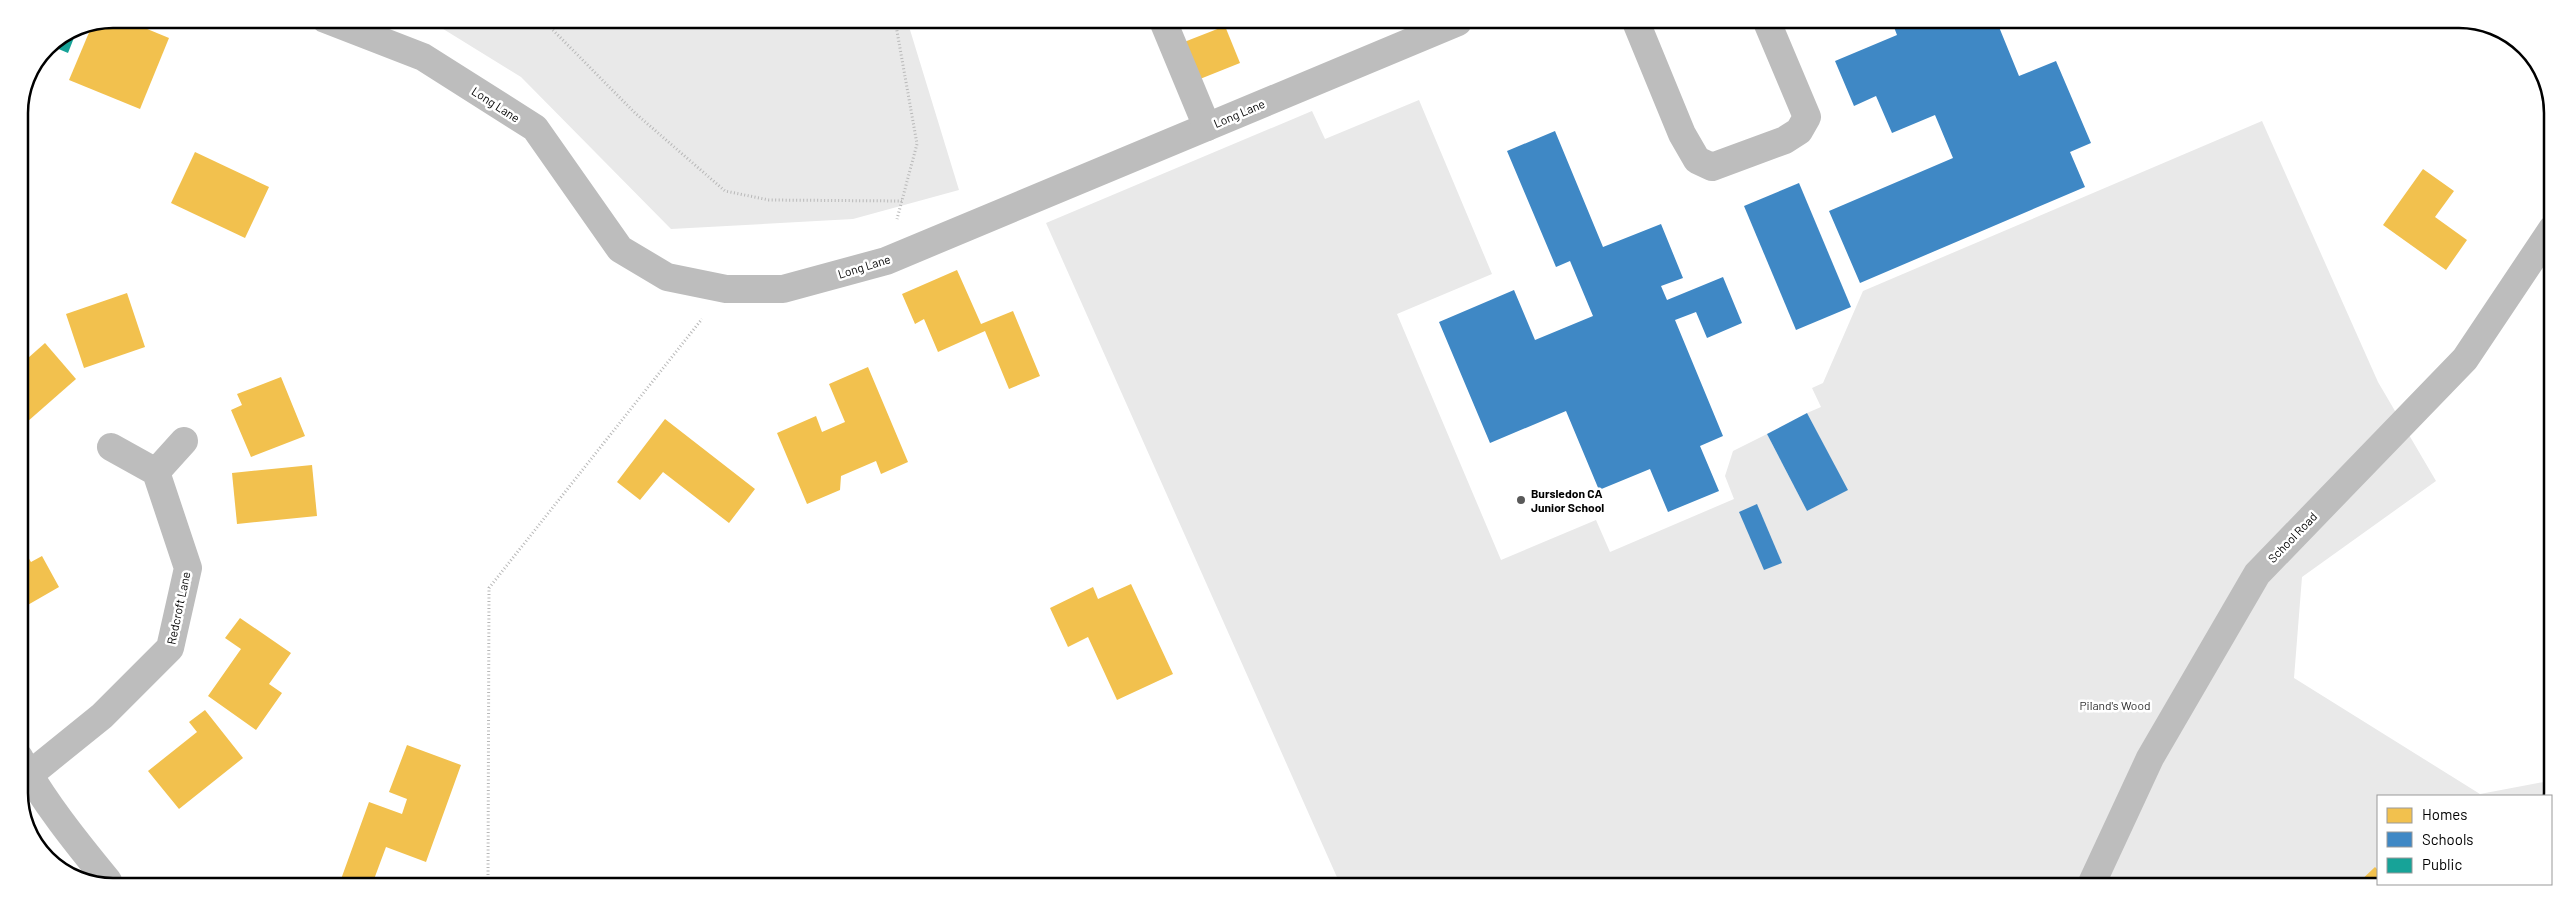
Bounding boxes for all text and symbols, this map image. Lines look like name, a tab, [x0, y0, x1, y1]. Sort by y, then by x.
street label: Long Lane	[469, 83, 523, 125]
street label: Long Lane	[1211, 96, 1267, 130]
street label: Long Lane	[836, 251, 892, 281]
place label: Bursledon CA Junior School	[1531, 486, 1604, 514]
marker: Bursledon CA Junior School	[1515, 494, 1527, 506]
street label: School Road	[2265, 509, 2319, 565]
street label: Redcroft Lane	[163, 570, 193, 646]
park label: Piland's Wood	[2079, 698, 2151, 712]
legend	[2377, 795, 2552, 885]
text: Homes	[2422, 805, 2467, 823]
text: Schools	[2422, 830, 2474, 848]
text: Public	[2422, 855, 2462, 873]

